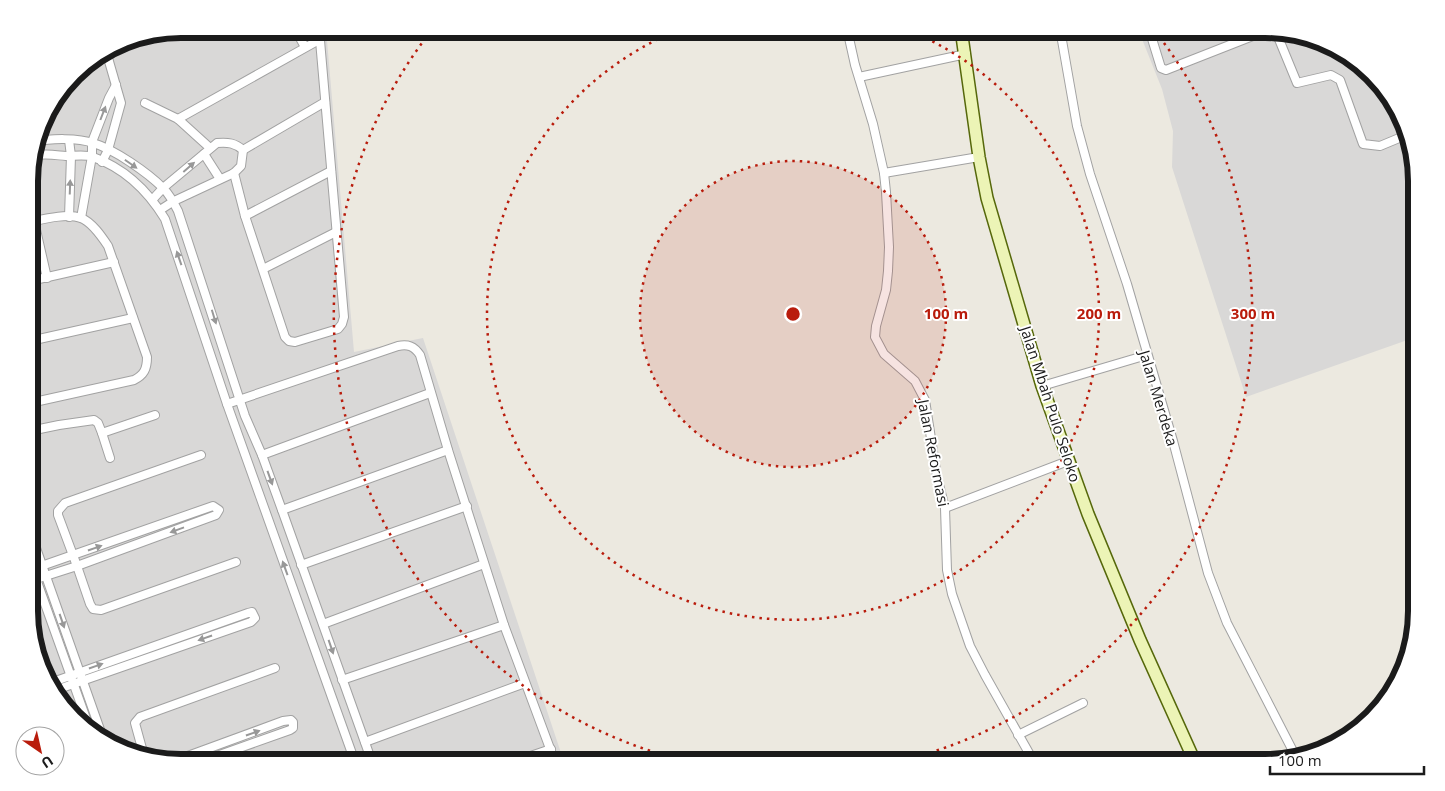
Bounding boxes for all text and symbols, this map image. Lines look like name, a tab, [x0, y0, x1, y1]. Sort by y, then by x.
one-way arrow	[99, 105, 107, 120]
one-way arrow	[124, 159, 138, 169]
one-way arrow	[182, 161, 194, 173]
one-way arrow	[66, 178, 74, 194]
one-way arrow	[175, 251, 182, 266]
text: 100 m	[924, 303, 968, 323]
text: 200 m	[1077, 303, 1121, 323]
text: 300 m	[1231, 303, 1275, 323]
centre of rings	[784, 305, 802, 323]
one-way arrow	[210, 310, 218, 325]
street label: Jalan Mbah Pulo Seloko	[1016, 322, 1086, 485]
street label: Jalan Merdeka	[1134, 346, 1183, 448]
street label: Jalan Reformasi	[913, 396, 954, 508]
one-way arrow	[266, 471, 274, 486]
one-way arrow	[169, 527, 184, 534]
one-way arrow	[88, 543, 103, 551]
one-way arrow	[281, 560, 289, 575]
one-way arrow	[58, 614, 66, 629]
one-way arrow	[198, 635, 213, 642]
one-way arrow	[327, 640, 335, 655]
one-way arrow	[88, 662, 103, 669]
north arrow	[15, 726, 65, 776]
one-way arrow	[246, 729, 261, 736]
scale bar	[1270, 744, 1424, 776]
text: 100 m	[1278, 750, 1322, 770]
text: U	[38, 751, 57, 773]

